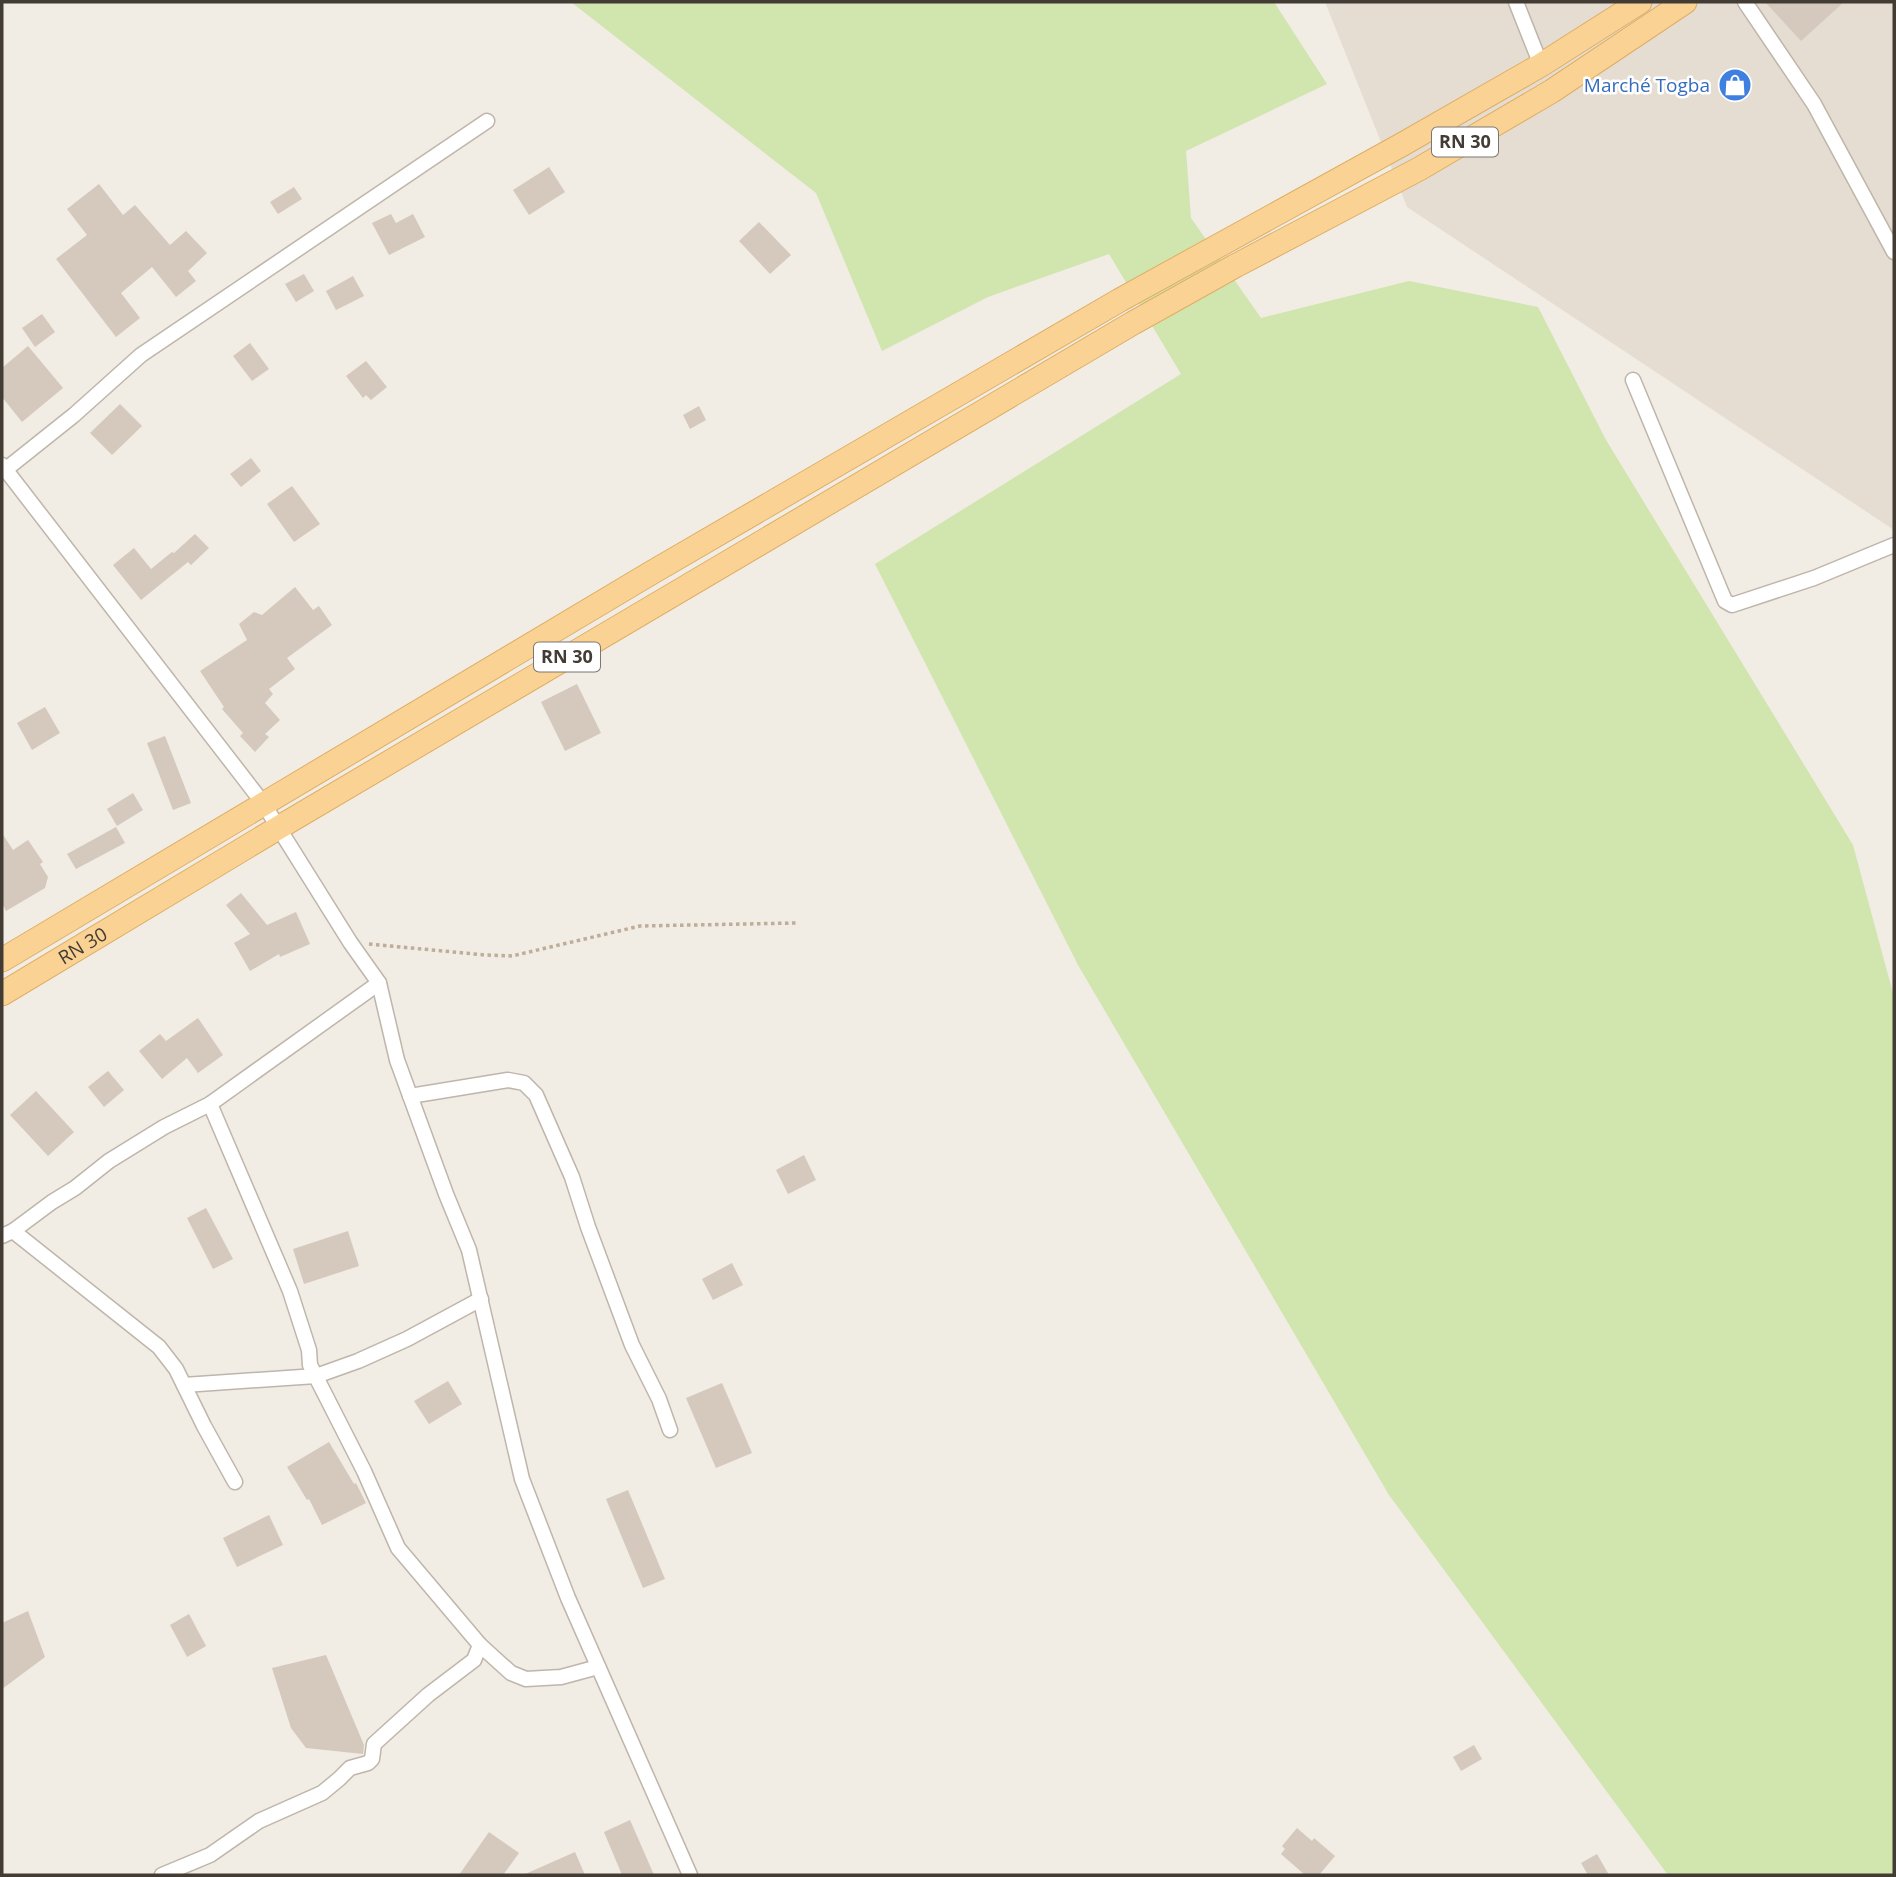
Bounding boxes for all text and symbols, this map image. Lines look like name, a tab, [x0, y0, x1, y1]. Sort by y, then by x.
shop icon: Marché Togba	[1716, 66, 1754, 104]
place label: Marché Togba	[1584, 72, 1710, 98]
road number: RN 30	[1432, 127, 1498, 156]
road number: RN 30	[534, 642, 600, 672]
street label: RN 30	[53, 921, 112, 970]

